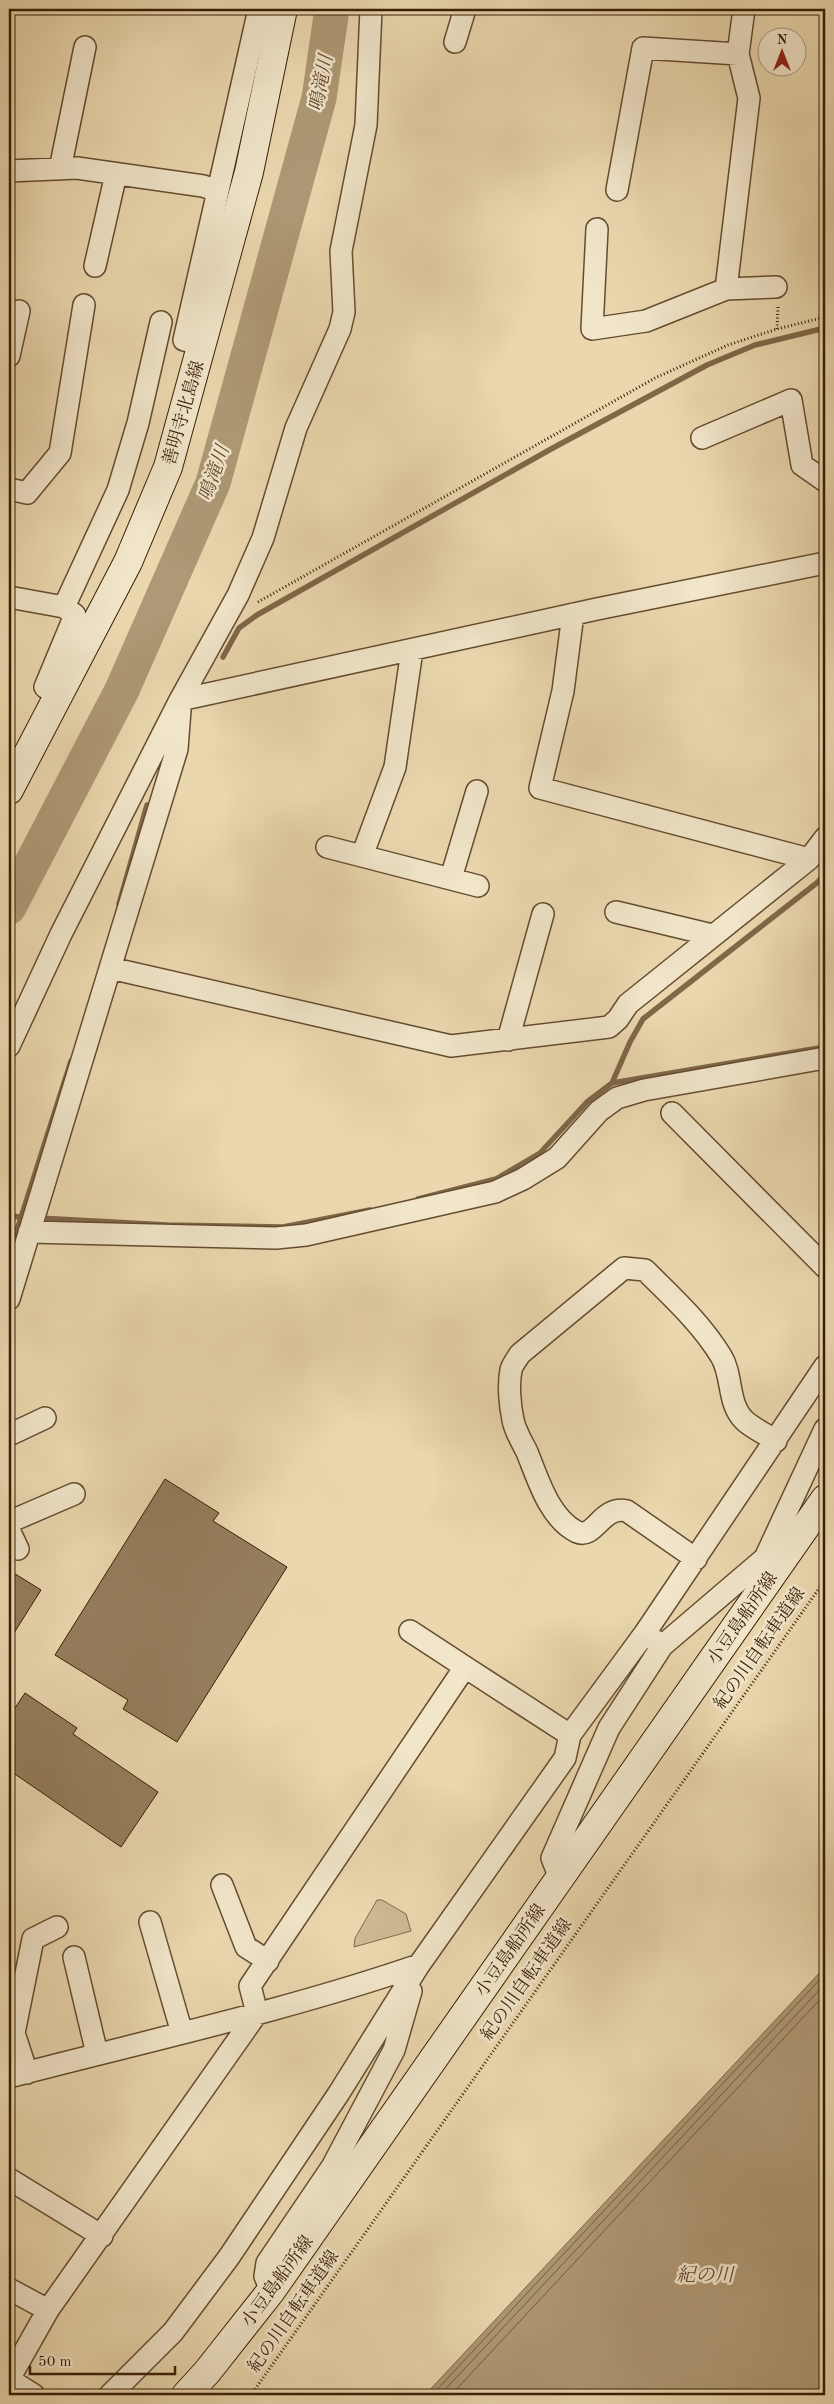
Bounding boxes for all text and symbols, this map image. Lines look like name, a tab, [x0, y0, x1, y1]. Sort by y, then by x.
north arrow	[756, 28, 806, 78]
text: N	[777, 33, 788, 47]
water label: 鳴滝川	[306, 51, 338, 113]
street label: 善明寺北島線	[159, 358, 207, 468]
water label: 鳴滝川	[195, 441, 234, 504]
street label: 小豆島船所線	[703, 1568, 781, 1668]
street label: 紀の川自転車道線	[710, 1583, 808, 1713]
street label: 小豆島船所線	[471, 1900, 549, 2000]
street label: 紀の川自転車道線	[477, 1914, 575, 2044]
street label: 小豆島船所線	[237, 2231, 317, 2331]
street label: 紀の川自転車道線	[244, 2246, 342, 2376]
water label: 紀の川	[676, 2265, 735, 2286]
scale bar	[30, 2344, 175, 2376]
text: 50 m	[38, 2355, 72, 2370]

